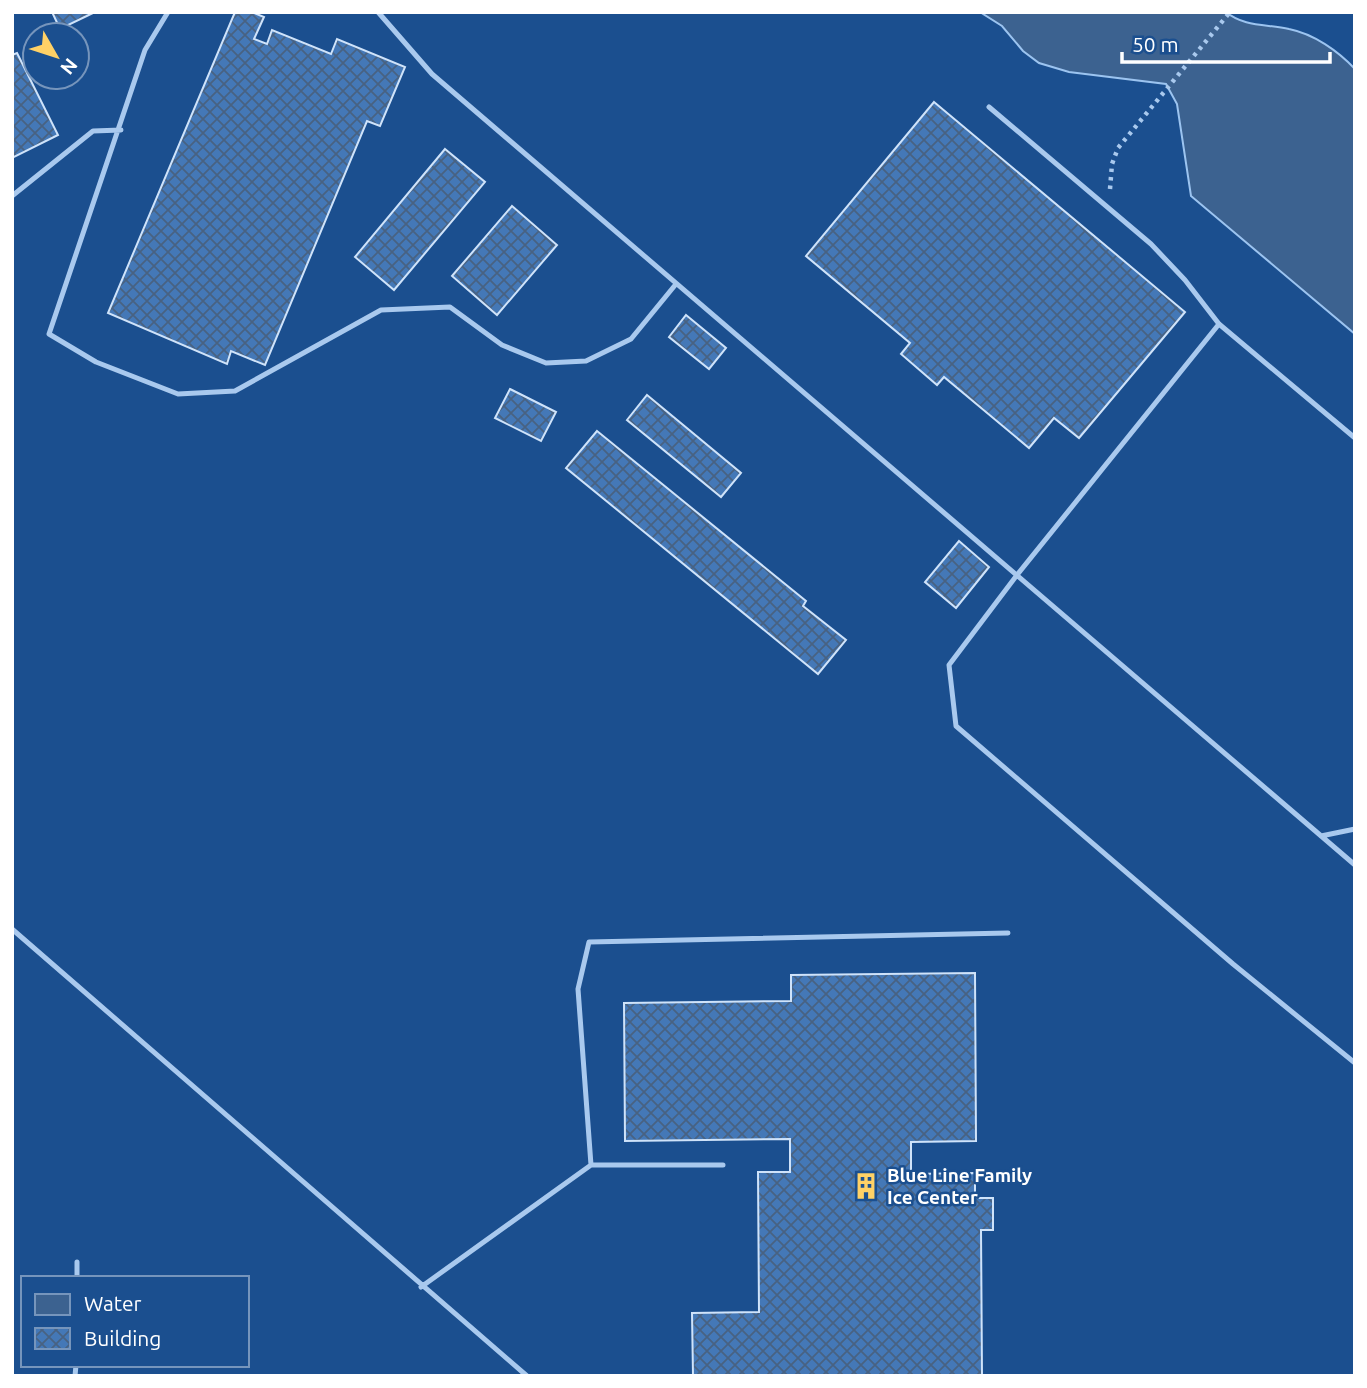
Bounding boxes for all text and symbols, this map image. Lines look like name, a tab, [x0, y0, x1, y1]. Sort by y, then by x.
north arrow	[21, 21, 91, 91]
scale bar	[1122, 21, 1330, 65]
text: 50 m	[1132, 32, 1179, 56]
text: N	[56, 54, 82, 79]
place label: Blue Line Family Ice Center	[887, 1164, 1032, 1208]
building icon: Blue Line Family Ice Center	[851, 1171, 881, 1201]
legend	[21, 1276, 248, 1367]
text: Water	[84, 1291, 142, 1315]
text: Building	[84, 1326, 161, 1350]

